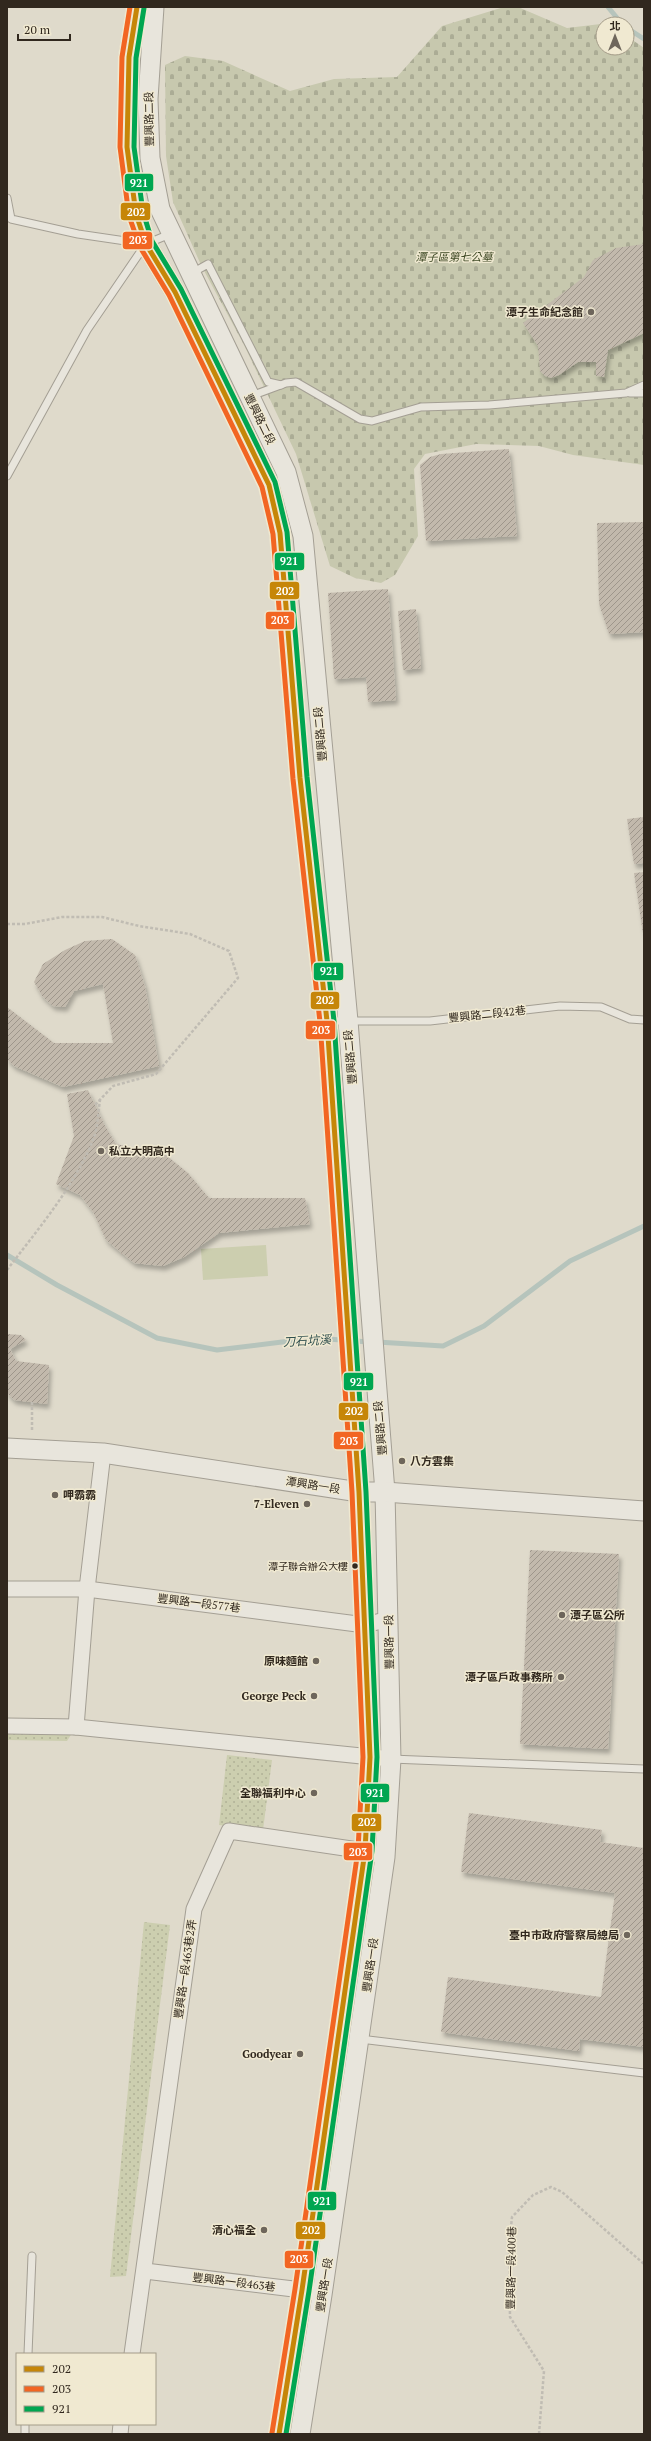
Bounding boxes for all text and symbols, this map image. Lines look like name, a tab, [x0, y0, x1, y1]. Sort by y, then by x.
scale bar	[18, 16, 70, 42]
north arrow	[595, 16, 635, 56]
text: 北	[610, 19, 621, 33]
text: 20 m	[24, 22, 51, 37]
street label: 豐興路二段	[142, 91, 156, 147]
line badge: 921	[124, 173, 154, 192]
text: 921	[130, 176, 148, 190]
line badge: 202	[120, 202, 151, 221]
text: 202	[127, 205, 145, 219]
line badge: 203	[122, 231, 153, 250]
text: 203	[129, 233, 147, 247]
park label: 潭子區第七公墓	[416, 250, 494, 264]
place label: 潭子生命紀念館	[506, 305, 583, 319]
marker: 潭子生命紀念館	[586, 307, 596, 317]
street label: 豐興路二段	[242, 391, 278, 447]
line badge: 921	[274, 552, 305, 571]
text: 921	[280, 554, 298, 568]
line badge: 202	[269, 581, 300, 600]
text: 202	[276, 584, 294, 598]
line badge: 203	[265, 611, 295, 630]
text: 203	[271, 613, 289, 627]
street label: 豐興路二段	[311, 706, 329, 762]
line badge: 921	[313, 962, 344, 981]
text: 921	[320, 964, 338, 978]
line badge: 202	[310, 991, 340, 1010]
text: 202	[316, 993, 334, 1007]
street label: 豐興路二段42巷	[448, 1003, 526, 1025]
line badge: 203	[305, 1020, 336, 1040]
text: 203	[312, 1023, 330, 1037]
street label: 豐興路二段	[341, 1029, 359, 1085]
place label: 私立大明高中	[108, 1144, 175, 1158]
marker: 私立大明高中	[96, 1146, 106, 1156]
water label: 刀石坑溪	[283, 1332, 333, 1349]
line badge: 921	[343, 1372, 374, 1391]
text: 921	[350, 1375, 368, 1389]
street label: 豐興路二段	[371, 1400, 389, 1456]
line badge: 202	[338, 1402, 369, 1421]
text: 202	[345, 1404, 363, 1418]
line badge: 203	[333, 1431, 364, 1450]
text: 203	[340, 1434, 358, 1448]
place label: 八方雲集	[410, 1454, 454, 1468]
marker: 八方雲集	[397, 1456, 407, 1466]
street label: 潭興路一段	[285, 1474, 341, 1496]
place label: 呷霸霸	[63, 1488, 96, 1502]
marker: 呷霸霸	[50, 1490, 60, 1500]
place label: 7-Eleven	[254, 1497, 299, 1511]
marker: 7-Eleven	[302, 1499, 312, 1509]
place label: 潭子聯合辦公大樓	[268, 1560, 348, 1573]
marker: 潭子聯合辦公大樓	[350, 1561, 360, 1571]
street label: 豐興路一段577巷	[157, 1591, 241, 1615]
place label: 潭子區公所	[570, 1608, 625, 1622]
marker: 潭子區公所	[557, 1610, 567, 1620]
street label: 豐興路一段	[382, 1614, 396, 1670]
place label: 原味麵館	[264, 1654, 308, 1668]
marker: 原味麵館	[311, 1656, 321, 1666]
place label: 潭子區戶政事務所	[465, 1670, 553, 1684]
marker: 潭子區戶政事務所	[556, 1672, 566, 1682]
place label: George Peck	[242, 1689, 307, 1703]
marker: George Peck	[309, 1691, 319, 1701]
line badge: 921	[360, 1783, 390, 1803]
place label: 全聯福利中心	[240, 1786, 306, 1800]
text: 921	[366, 1786, 384, 1800]
marker: 全聯福利中心	[309, 1788, 319, 1798]
line badge: 202	[351, 1813, 382, 1832]
text: 202	[358, 1815, 376, 1829]
line badge: 203	[343, 1842, 373, 1861]
text: 203	[349, 1845, 367, 1859]
street label: 豐興路一段463巷2弄	[171, 1918, 199, 2020]
place label: 臺中市政府警察局總局	[509, 1928, 619, 1942]
marker: 臺中市政府警察局總局	[622, 1930, 632, 1940]
street label: 豐興路一段	[359, 1937, 381, 1993]
place label: Goodyear	[242, 2047, 292, 2061]
marker: Goodyear	[295, 2049, 305, 2059]
line badge: 921	[307, 2191, 337, 2211]
text: 921	[313, 2194, 331, 2208]
line badge: 202	[295, 2221, 326, 2240]
place label: 清心福全	[212, 2223, 256, 2237]
text: 202	[302, 2223, 320, 2237]
marker: 清心福全	[259, 2225, 269, 2235]
street label: 豐興路一段400巷	[503, 2226, 519, 2310]
line badge: 203	[284, 2250, 314, 2269]
text: 203	[290, 2252, 308, 2266]
street label: 豐興路一段	[313, 2257, 335, 2313]
street label: 豐興路一段463巷	[192, 2270, 276, 2294]
legend	[16, 2353, 156, 2425]
text: 202	[52, 2361, 71, 2376]
text: 203	[52, 2381, 71, 2396]
text: 921	[52, 2401, 71, 2416]

